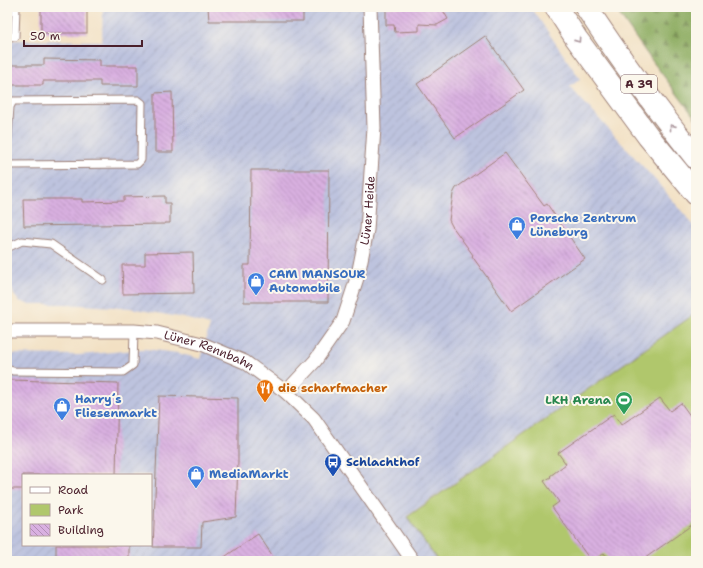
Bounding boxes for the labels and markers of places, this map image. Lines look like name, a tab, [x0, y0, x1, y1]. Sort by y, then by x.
place label: Porsche Zentrum Lüneburg	[530, 210, 636, 240]
shop icon: Porsche Zentrum Lüneburg	[507, 215, 527, 240]
place label: CAM MANSOUR Automobile	[269, 266, 366, 296]
shop icon: CAM MANSOUR Automobile	[246, 271, 266, 296]
restaurant icon: die scharfmacher	[255, 378, 275, 403]
place label: die scharfmacher	[278, 380, 388, 396]
sports icon: LKH Arena	[614, 390, 634, 415]
place label: Harry´s Fliesenmarkt	[75, 391, 157, 421]
place label: LKH Arena	[545, 392, 612, 408]
shop icon: Harry´s Fliesenmarkt	[52, 396, 72, 421]
bus stop icon: Schlachthof	[323, 452, 343, 477]
place label: Schlachthof	[346, 454, 420, 470]
shop icon: MediaMarkt	[186, 464, 206, 489]
place label: MediaMarkt	[209, 466, 289, 482]

